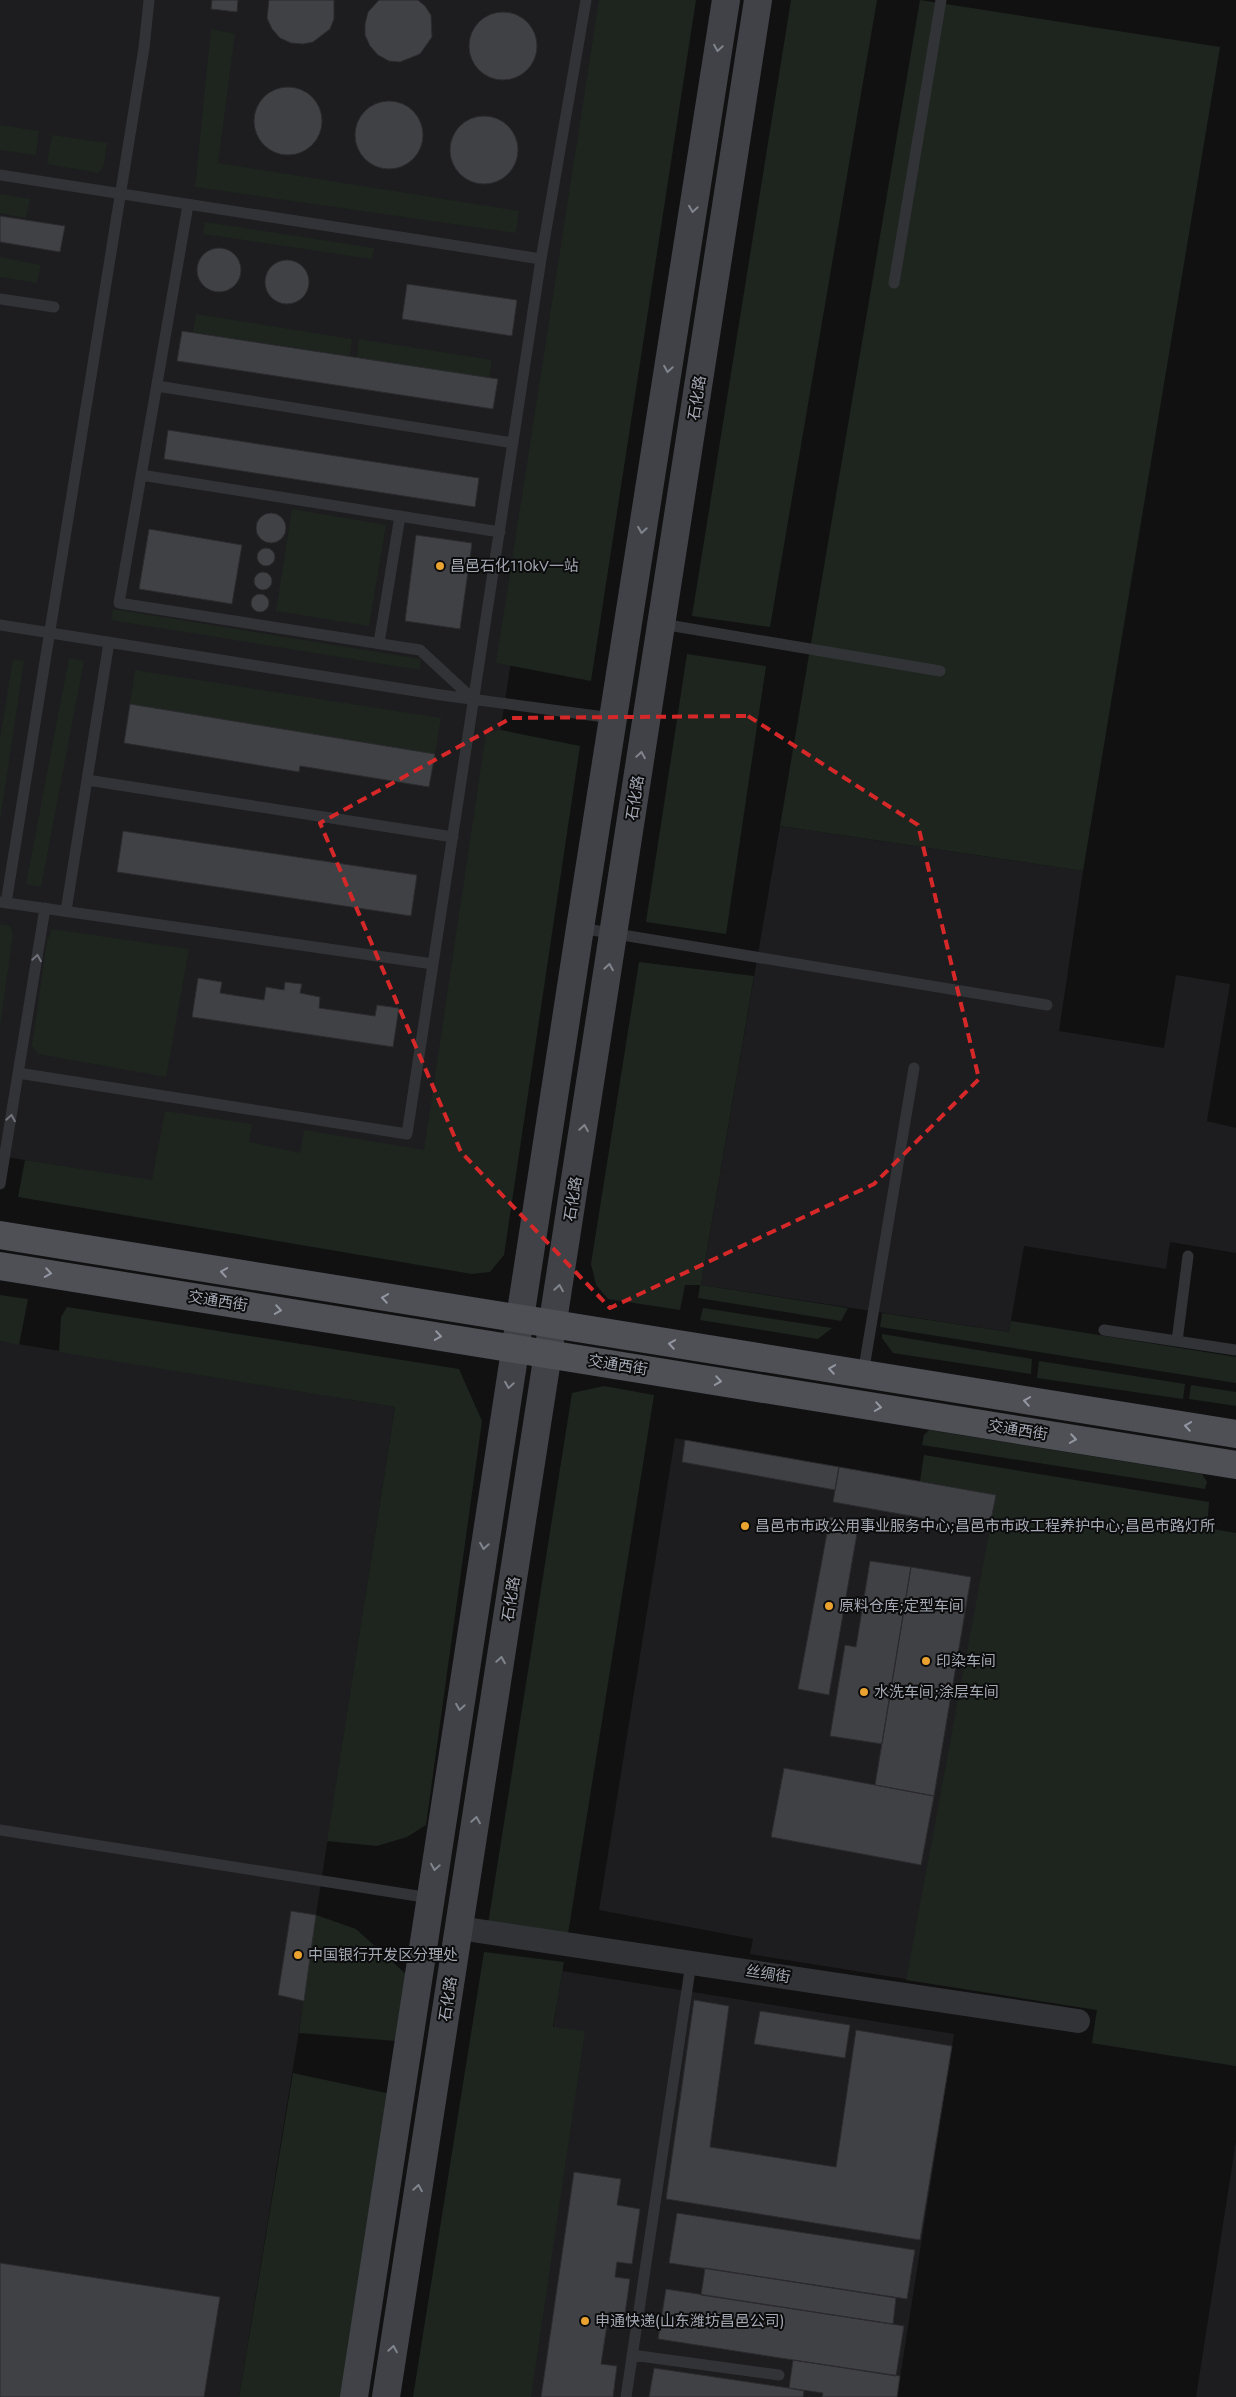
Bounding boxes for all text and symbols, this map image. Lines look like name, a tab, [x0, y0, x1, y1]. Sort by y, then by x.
one-way arrow	[714, 44, 724, 53]
one-way arrow	[688, 205, 699, 213]
one-way arrow	[663, 365, 673, 374]
street label: 石化路	[683, 374, 711, 422]
one-way arrow	[638, 525, 648, 534]
place label: 昌邑石化110kV一站	[450, 555, 579, 577]
marker: 昌邑石化110kV一站	[434, 560, 446, 572]
one-way arrow	[636, 750, 646, 759]
street label: 石化路	[621, 774, 649, 822]
one-way arrow	[31, 954, 41, 962]
one-way arrow	[603, 963, 613, 972]
one-way arrow	[5, 1114, 15, 1123]
one-way arrow	[578, 1123, 589, 1131]
street label: 石化路	[559, 1175, 587, 1223]
one-way arrow	[220, 1267, 229, 1277]
one-way arrow	[44, 1268, 52, 1278]
one-way arrow	[553, 1284, 564, 1292]
street label: 交通西街	[187, 1285, 249, 1317]
one-way arrow	[380, 1293, 388, 1304]
one-way arrow	[273, 1305, 282, 1315]
one-way arrow	[435, 1330, 443, 1341]
one-way arrow	[668, 1339, 676, 1349]
street label: 交通西街	[587, 1349, 649, 1381]
one-way arrow	[828, 1365, 837, 1375]
one-way arrow	[714, 1376, 722, 1386]
one-way arrow	[504, 1382, 515, 1390]
one-way arrow	[1023, 1396, 1032, 1406]
one-way arrow	[874, 1402, 883, 1412]
street label: 交通西街	[987, 1414, 1049, 1446]
one-way arrow	[1184, 1421, 1192, 1432]
one-way arrow	[1069, 1433, 1078, 1443]
place label: 昌邑市市政公用事业服务中心;昌邑市市政工程养护中心;昌邑市路灯所	[755, 1515, 1215, 1537]
marker: 昌邑市市政公用事业服务中心;昌邑市市政工程养护中心;昌邑市路灯所	[739, 1520, 751, 1532]
one-way arrow	[480, 1542, 490, 1550]
street label: 石化路	[497, 1575, 525, 1623]
place label: 原料仓库;定型车间	[839, 1595, 964, 1617]
marker: 原料仓库;定型车间	[823, 1600, 835, 1612]
place label: 印染车间	[936, 1650, 996, 1672]
one-way arrow	[495, 1655, 506, 1663]
marker: 印染车间	[920, 1655, 932, 1667]
place label: 水洗车间;涂层车间	[874, 1681, 999, 1703]
marker: 水洗车间;涂层车间	[858, 1686, 870, 1698]
one-way arrow	[455, 1702, 465, 1711]
one-way arrow	[470, 1816, 481, 1824]
one-way arrow	[430, 1864, 441, 1872]
place label: 中国银行开发区分理处	[308, 1944, 458, 1966]
marker: 中国银行开发区分理处	[292, 1949, 304, 1961]
street label: 丝绸街	[744, 1960, 792, 1988]
street label: 石化路	[434, 1975, 462, 2023]
one-way arrow	[413, 2184, 423, 2193]
place label: 申通快递(山东潍坊昌邑公司)	[595, 2310, 784, 2332]
marker: 申通快递(山东潍坊昌邑公司)	[579, 2315, 591, 2327]
one-way arrow	[387, 2344, 398, 2352]

